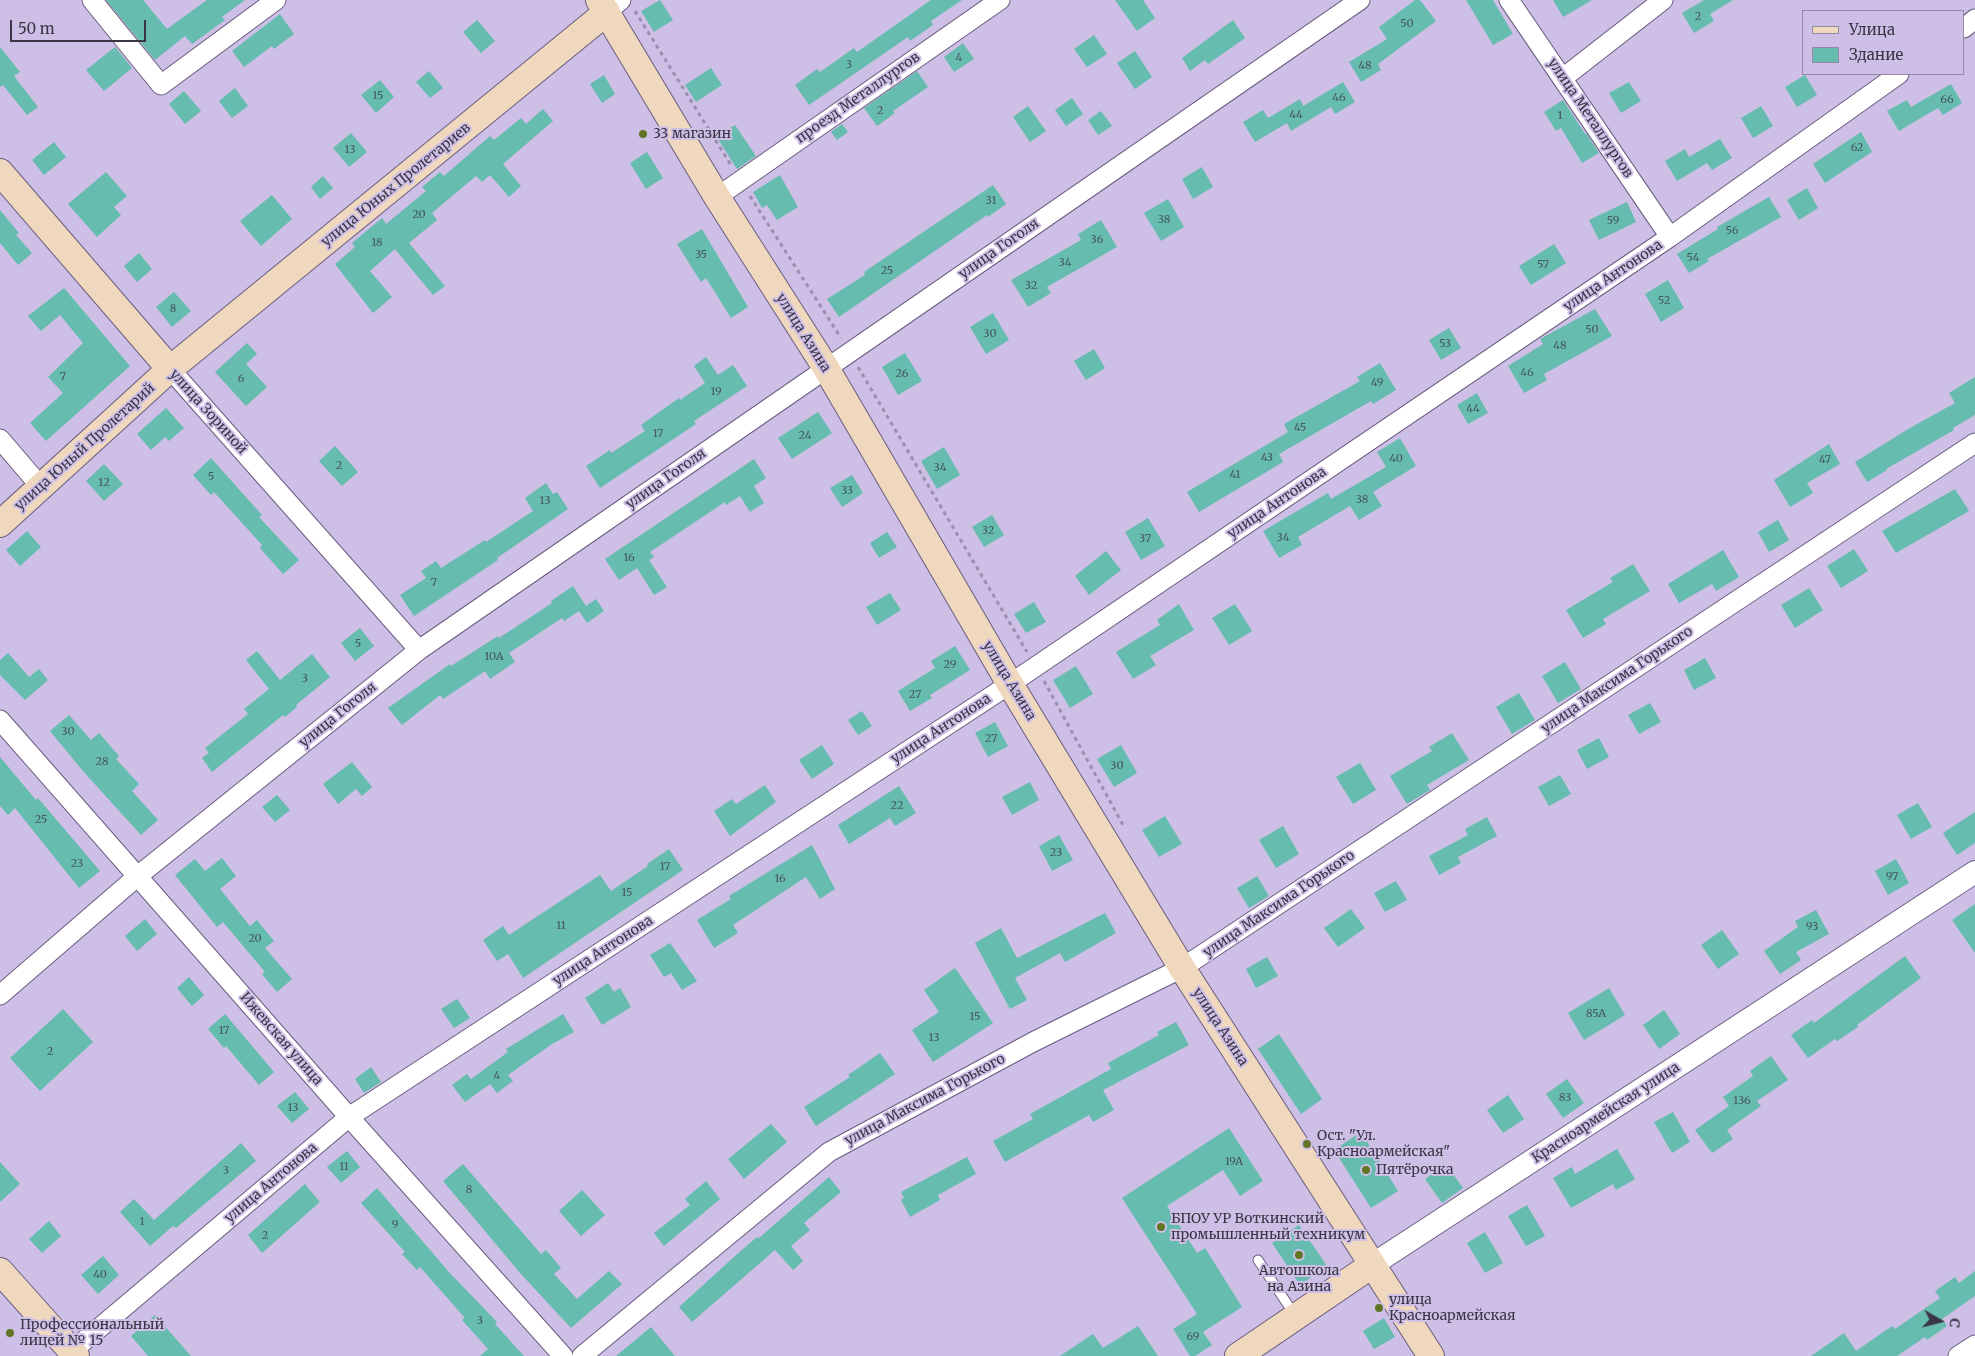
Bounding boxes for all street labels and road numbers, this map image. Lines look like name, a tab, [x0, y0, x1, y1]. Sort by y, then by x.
street label: проезд Металлургов	[793, 49, 923, 147]
street label: улица Металлургов	[1544, 55, 1636, 181]
street label: улица Юных Пролетариев	[318, 120, 474, 250]
street label: улица Гоголя	[956, 215, 1042, 283]
street label: улица Антонова	[1560, 237, 1666, 315]
street label: улица Азина	[772, 290, 834, 376]
street label: улица Зориной	[166, 366, 250, 458]
street label: улица Юный Пролетарий	[11, 380, 159, 514]
street label: улица Гоголя	[623, 445, 709, 513]
street label: улица Антонова	[1224, 464, 1330, 542]
street label: улица Максима Горького	[1538, 623, 1696, 737]
street label: улица Азина	[979, 638, 1039, 724]
street label: улица Гоголя	[296, 679, 380, 751]
street label: улица Антонова	[888, 690, 994, 768]
street label: улица Максима Горького	[1200, 847, 1358, 961]
street label: улица Антонова	[550, 912, 656, 990]
street label: улица Азина	[1189, 985, 1251, 1069]
street label: Ижевская улица	[236, 989, 326, 1089]
street label: улица Максима Горького	[842, 1051, 1008, 1149]
street label: Красноармейская улица	[1529, 1059, 1683, 1167]
street label: улица Антонова	[221, 1139, 321, 1227]

